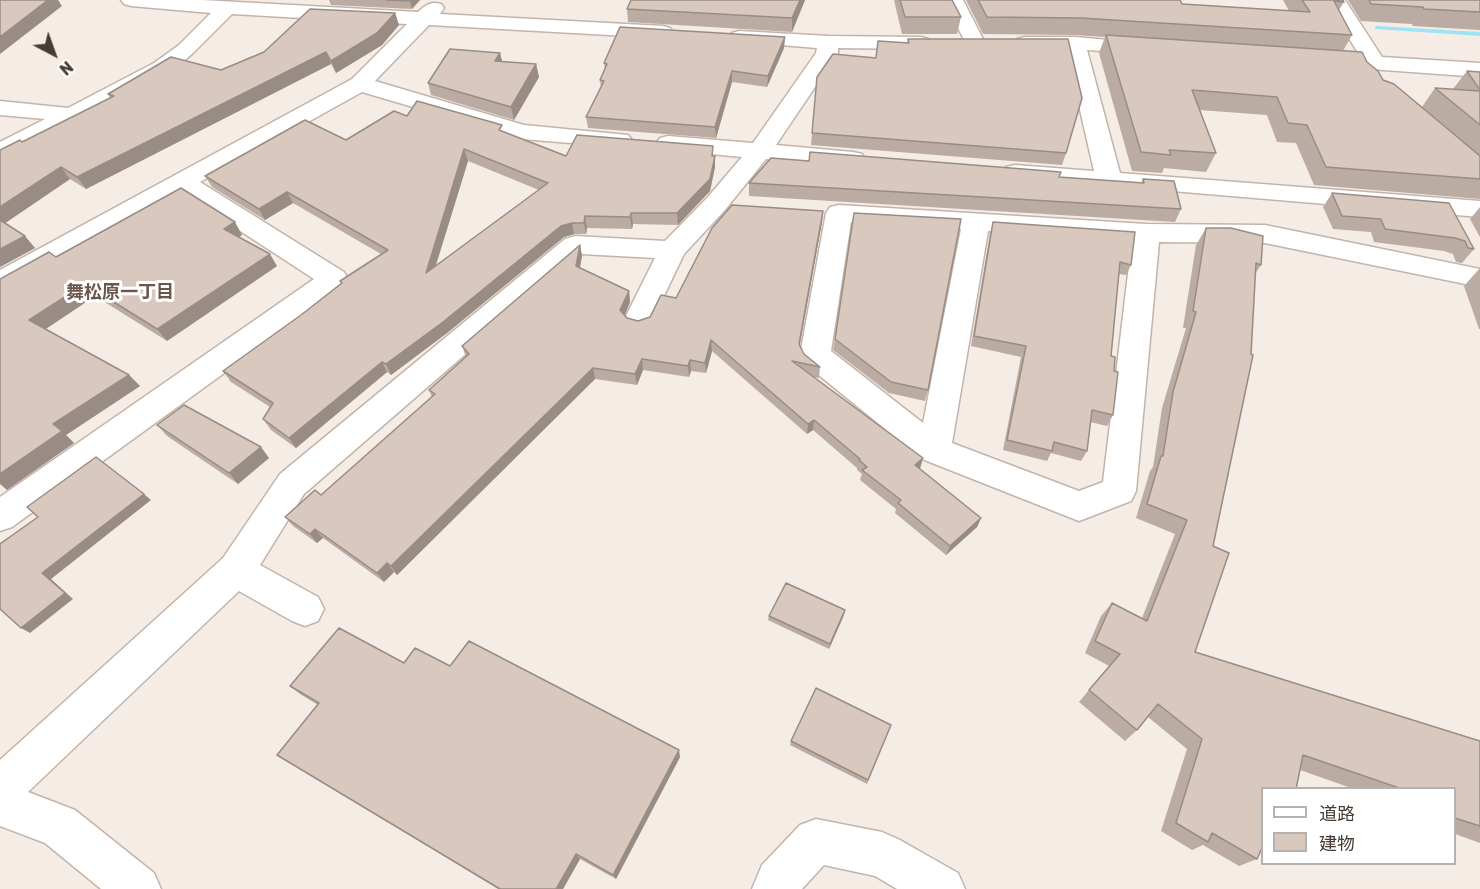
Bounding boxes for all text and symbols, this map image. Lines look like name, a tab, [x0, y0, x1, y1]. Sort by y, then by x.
north arrow	[24, 24, 84, 84]
text: N	[56, 57, 77, 79]
district label: 舞松原一丁目	[66, 282, 174, 304]
legend	[1261, 787, 1456, 865]
text: 道路	[1319, 803, 1355, 825]
text: 建物	[1319, 833, 1355, 855]

